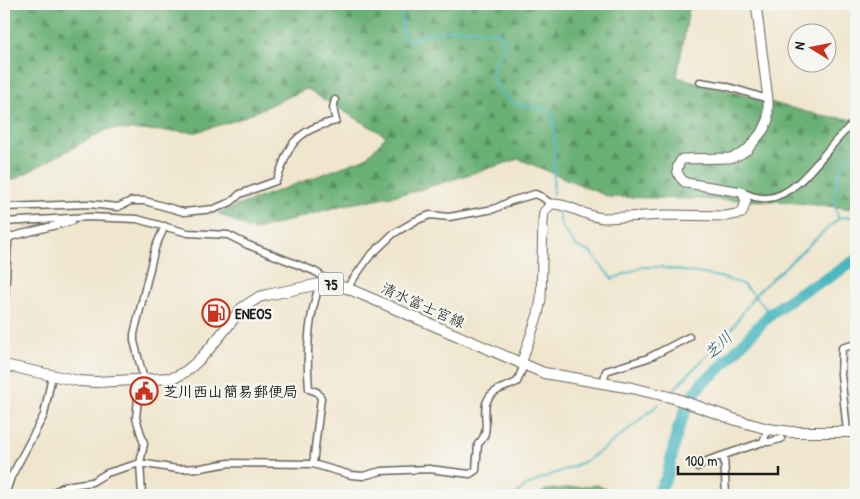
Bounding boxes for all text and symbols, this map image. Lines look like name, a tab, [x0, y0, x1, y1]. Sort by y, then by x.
north arrow	[788, 22, 838, 72]
text: N	[789, 40, 809, 51]
road number: 75	[318, 272, 344, 296]
street label: 清水富士宮線	[378, 277, 468, 333]
fuel station icon: ENEOS	[201, 298, 231, 328]
place label: ENEOS	[235, 303, 272, 324]
water label: 芝川	[699, 326, 737, 364]
public building icon: 芝川西山簡易郵便局	[129, 376, 159, 406]
place label: 芝川西山簡易郵便局	[163, 381, 298, 402]
scale bar	[678, 444, 778, 476]
text: 100 m	[685, 450, 718, 471]

